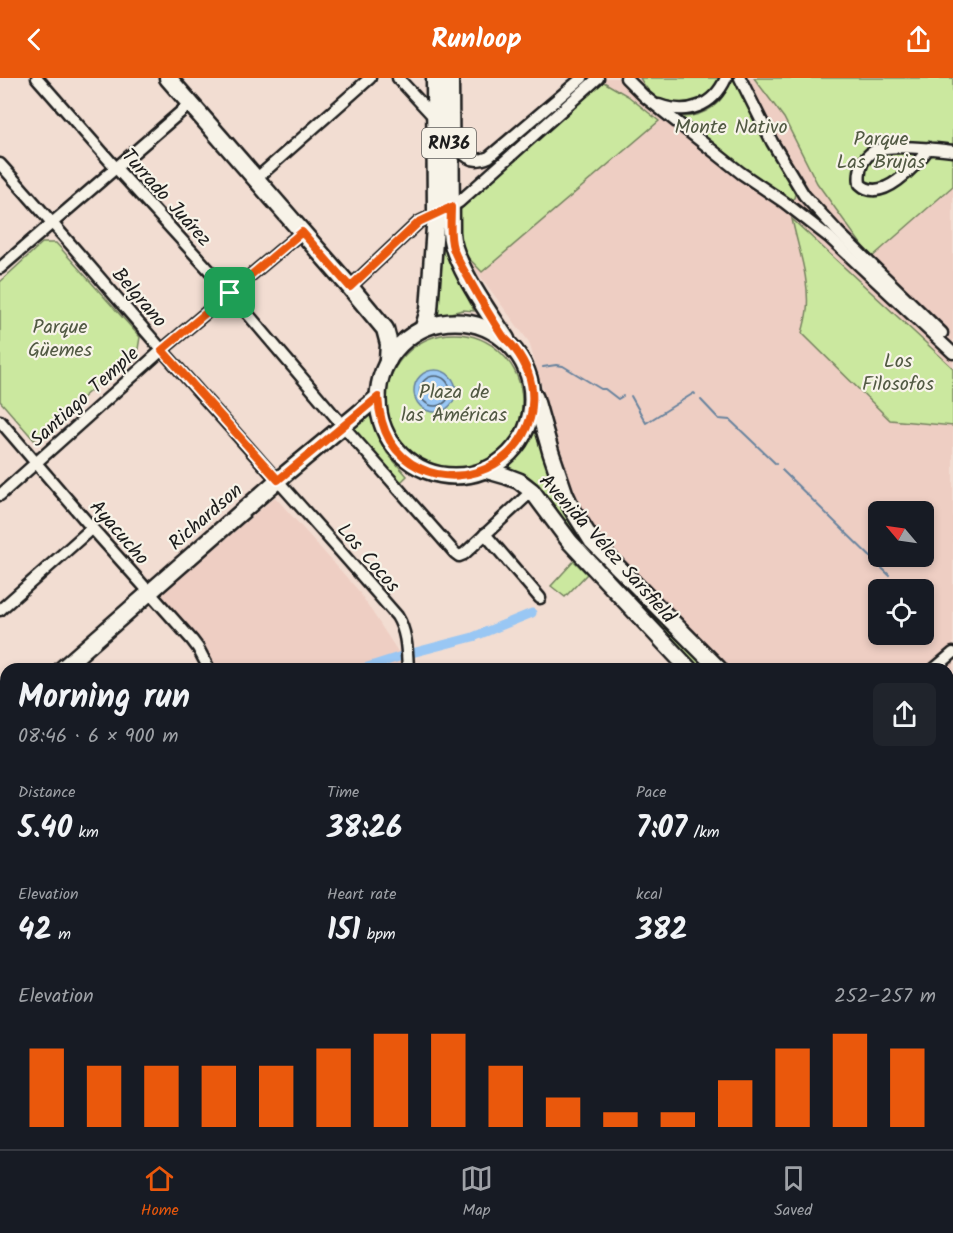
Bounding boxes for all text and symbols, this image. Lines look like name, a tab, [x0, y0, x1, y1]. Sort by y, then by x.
text: Runloop	[431, 18, 522, 61]
icon: back	[18, 23, 51, 56]
icon: share	[902, 23, 935, 56]
park label: Monte Nativo	[674, 112, 788, 144]
park label: Parque Las Brujas	[837, 124, 926, 179]
road number: RN36	[422, 128, 476, 158]
street label: Turrado Juárez	[113, 142, 219, 255]
street label: Belgrano	[103, 261, 174, 336]
pin	[204, 267, 255, 318]
icon: arrive	[213, 276, 246, 309]
park label: Parque Güemes	[28, 312, 93, 367]
street label: Santiago Temple	[23, 339, 147, 456]
park label: Los Filosofos	[862, 346, 934, 401]
park label: Plaza de las Américas	[401, 377, 507, 432]
street label: Avenida Vélez Sarsfield	[530, 467, 683, 632]
street label: Richardson	[162, 476, 251, 559]
street label: Ayacucho	[81, 493, 156, 573]
north arrow	[868, 501, 934, 567]
map controls	[868, 501, 934, 645]
street label: Los Cocos	[328, 516, 407, 601]
button: locate	[868, 579, 934, 645]
text: Morning run	[18, 672, 190, 725]
button: share	[873, 683, 936, 746]
text: 08:46 · 6 × 900 m	[18, 721, 179, 753]
text: Distance	[18, 780, 76, 805]
text: Time	[327, 780, 359, 805]
text: Pace	[636, 780, 667, 805]
text: 5.40	[18, 805, 72, 853]
text: 38:26	[327, 805, 402, 853]
text: 7:07	[636, 805, 687, 853]
text: km	[72, 820, 99, 845]
text: /km	[687, 820, 719, 845]
text: Elevation	[18, 882, 79, 907]
text: Heart rate	[327, 882, 397, 907]
text: kcal	[636, 882, 662, 907]
text: 42	[18, 907, 52, 955]
text: 151	[327, 907, 360, 955]
text: 382	[636, 907, 688, 955]
text: m	[52, 922, 71, 947]
text: bpm	[360, 922, 396, 947]
text: Elevation	[18, 981, 94, 1013]
text: 252–257 m	[834, 981, 936, 1013]
tab: Home	[141, 1162, 179, 1223]
tab: Map	[460, 1162, 493, 1223]
tab: Saved	[774, 1162, 812, 1223]

